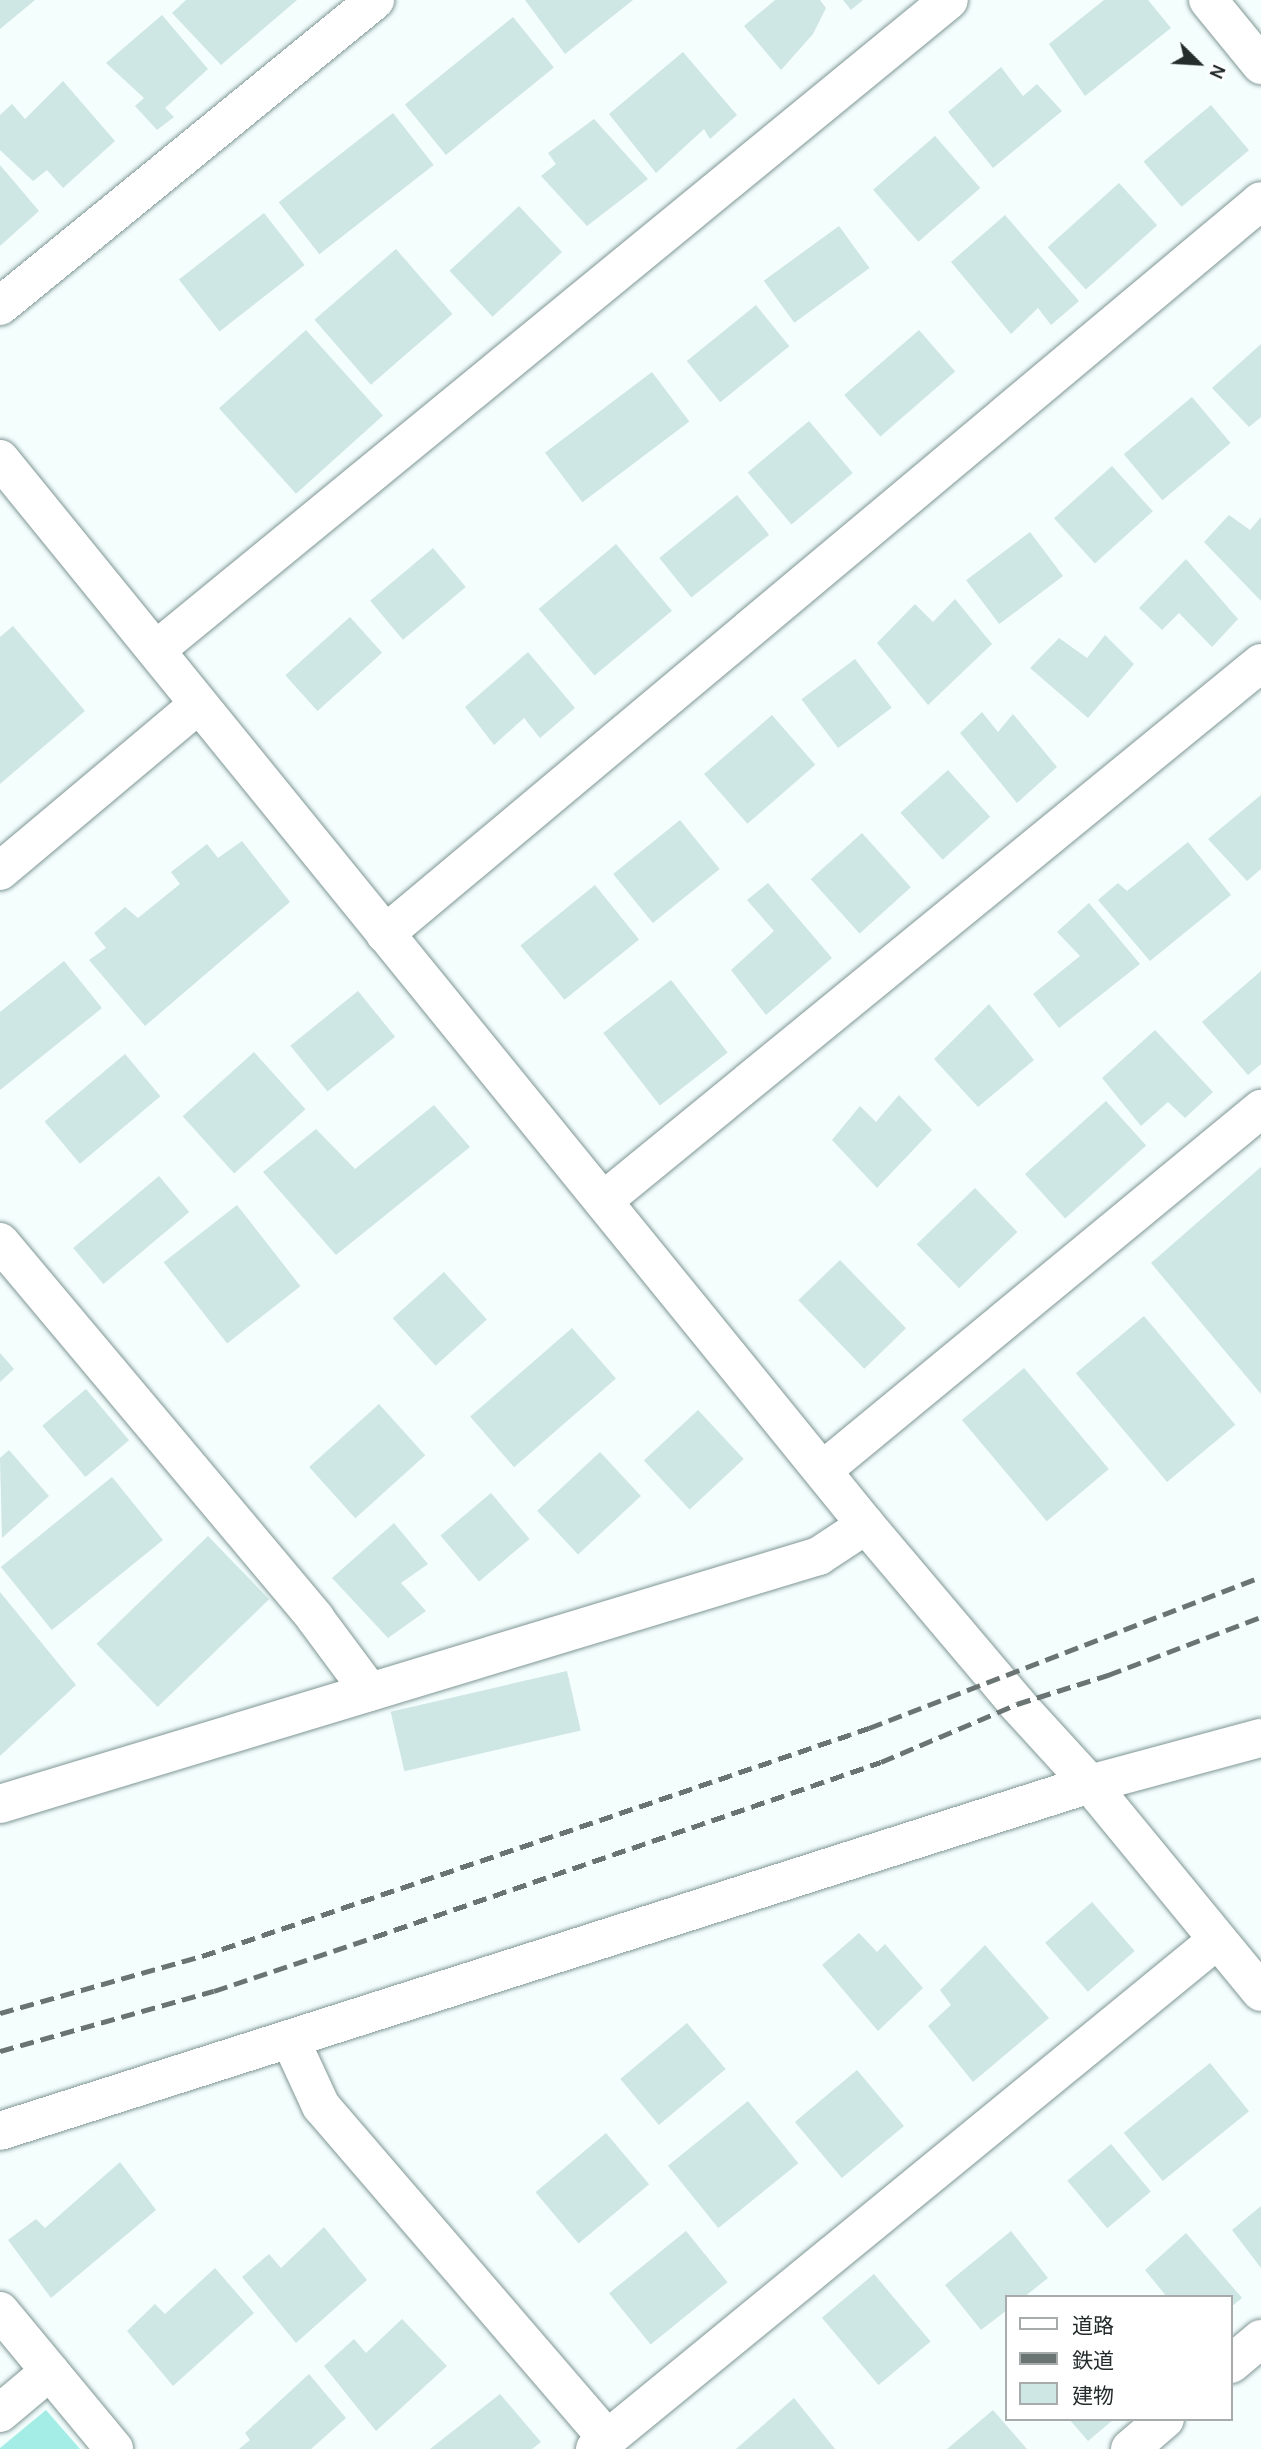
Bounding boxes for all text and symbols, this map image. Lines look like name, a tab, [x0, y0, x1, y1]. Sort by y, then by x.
north arrow	[1163, 28, 1233, 98]
text: N	[1204, 61, 1230, 82]
legend	[1006, 2295, 1233, 2421]
text: 道路	[1072, 2314, 1114, 2338]
text: 鉄道	[1072, 2349, 1114, 2373]
text: 建物	[1072, 2384, 1114, 2408]

